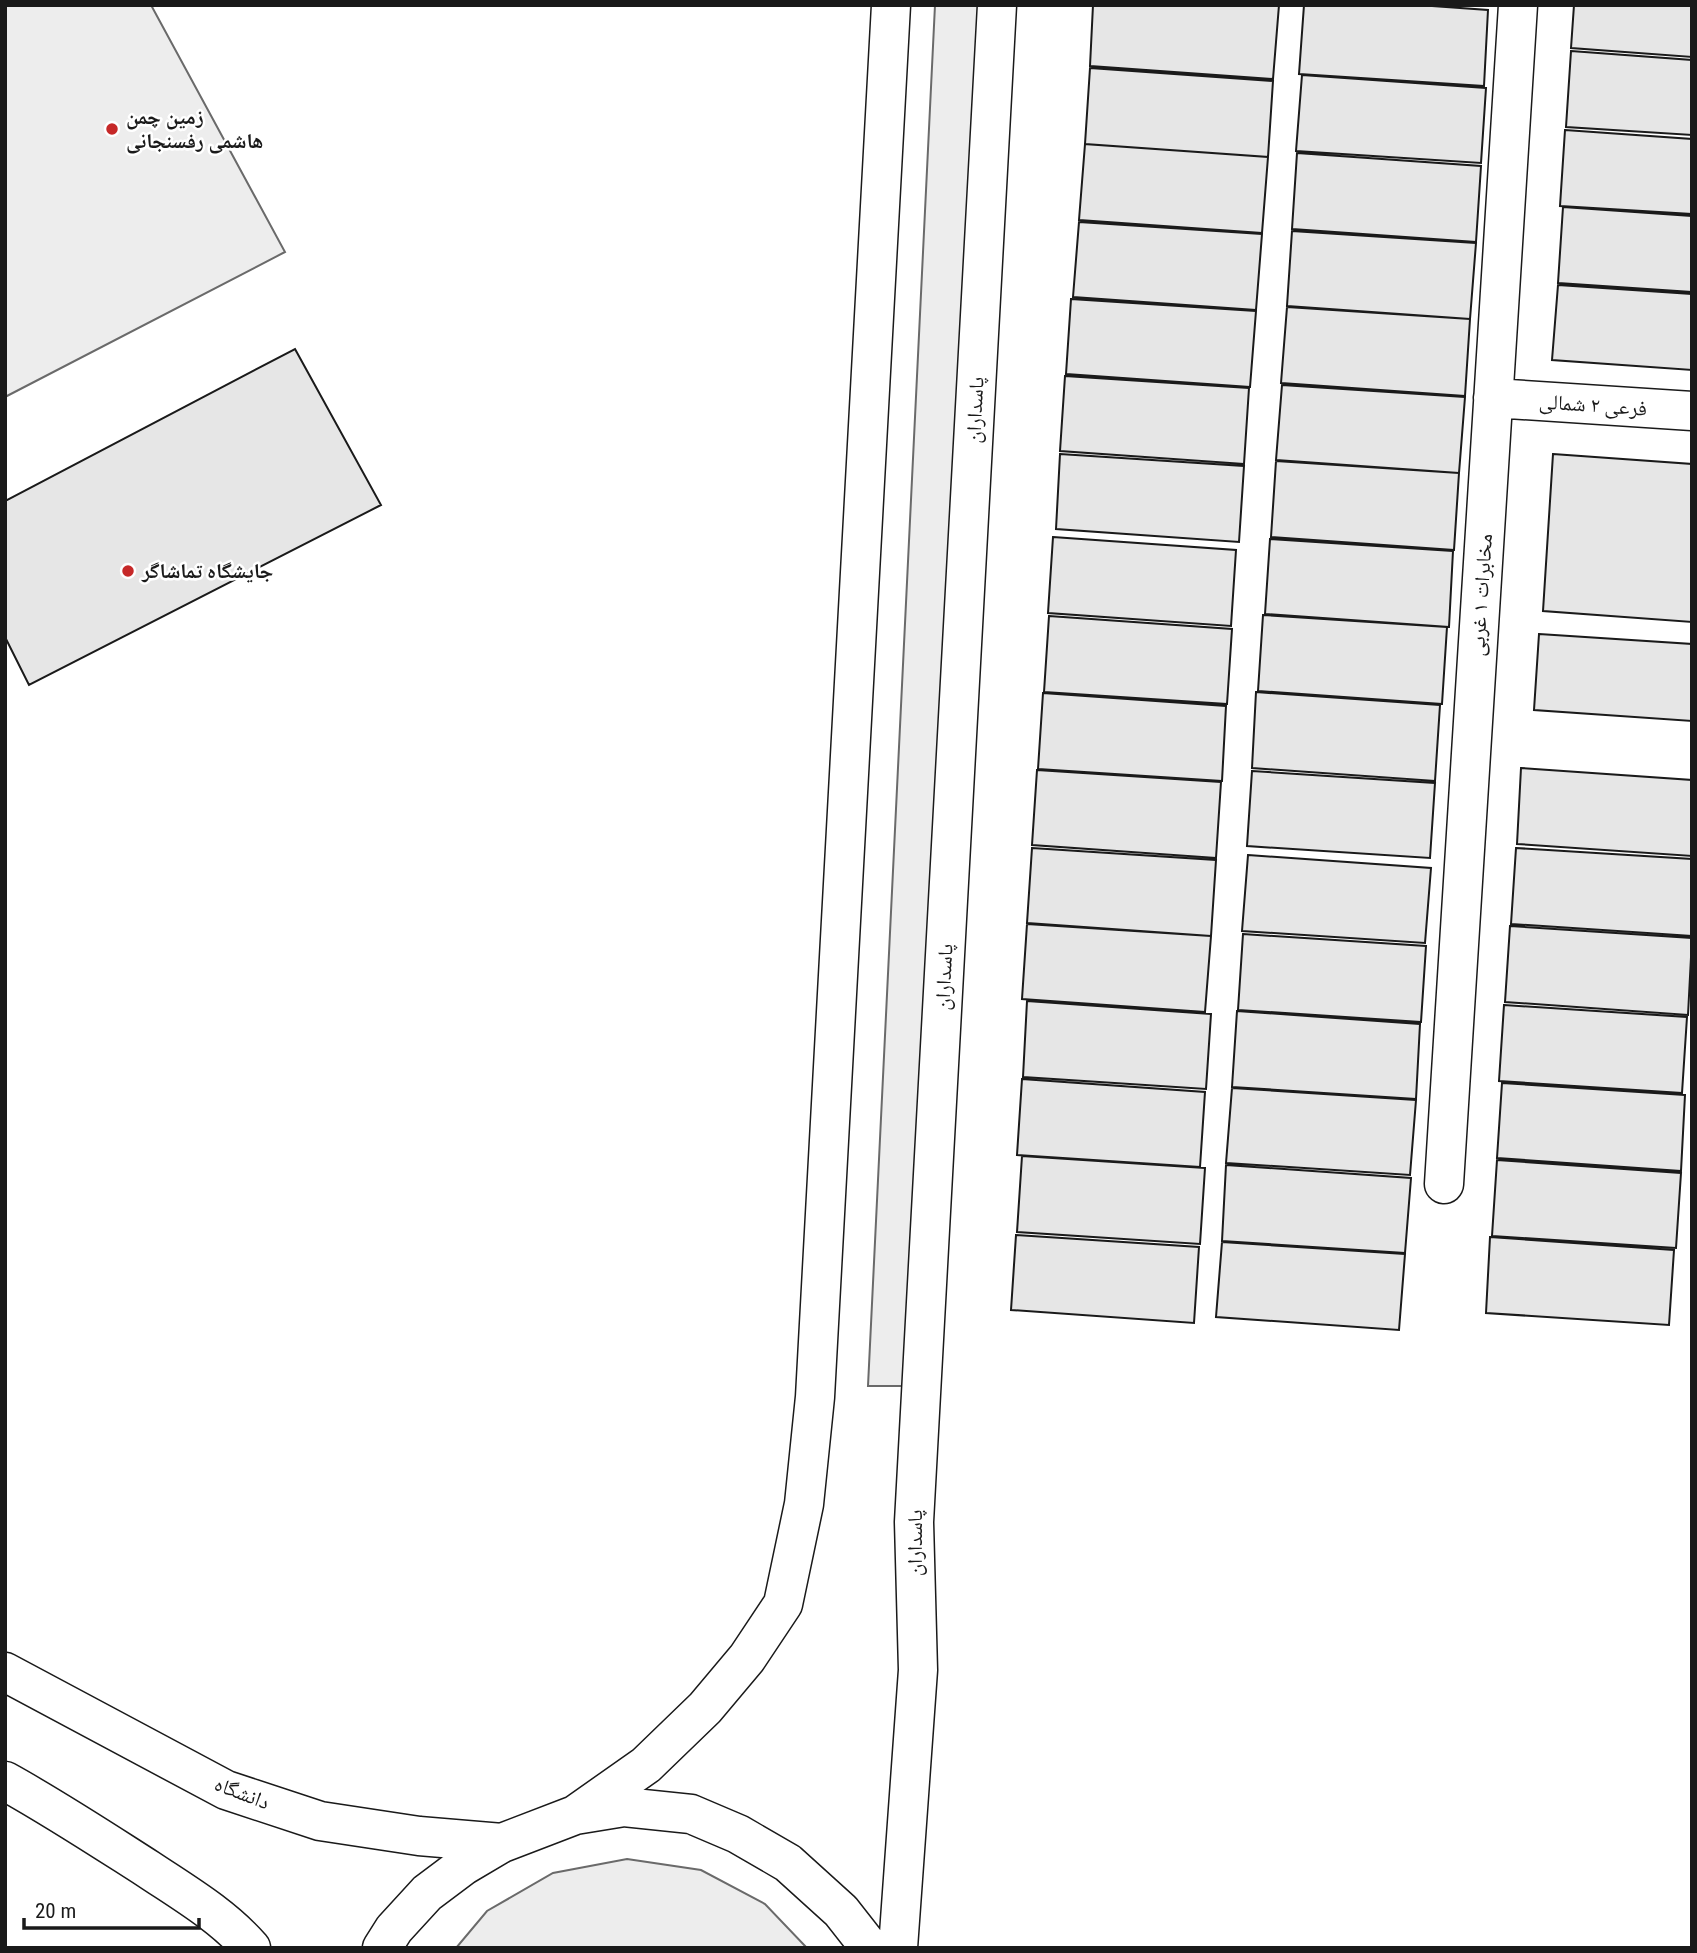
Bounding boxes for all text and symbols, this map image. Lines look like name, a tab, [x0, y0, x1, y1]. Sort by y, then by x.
place label: زمین چمن هاشمی رفسنجانی	[126, 105, 263, 154]
marker: زمین چمن هاشمی رفسنجانی	[104, 121, 120, 137]
street label: پاسداران	[961, 376, 989, 444]
street label: فرعی ۲ شمالی	[1538, 389, 1648, 422]
street label: مخابرات ۱ غربی	[1465, 533, 1498, 657]
place label: جایشگاه تماشاگر	[141, 559, 273, 583]
marker: جایشگاه تماشاگر	[120, 563, 136, 579]
street label: پاسداران	[930, 943, 958, 1011]
street label: پاسداران	[903, 1510, 927, 1576]
street label: دانشگاه	[211, 1772, 273, 1814]
scale bar	[24, 1886, 200, 1930]
text: 20 m	[35, 1899, 76, 1923]

